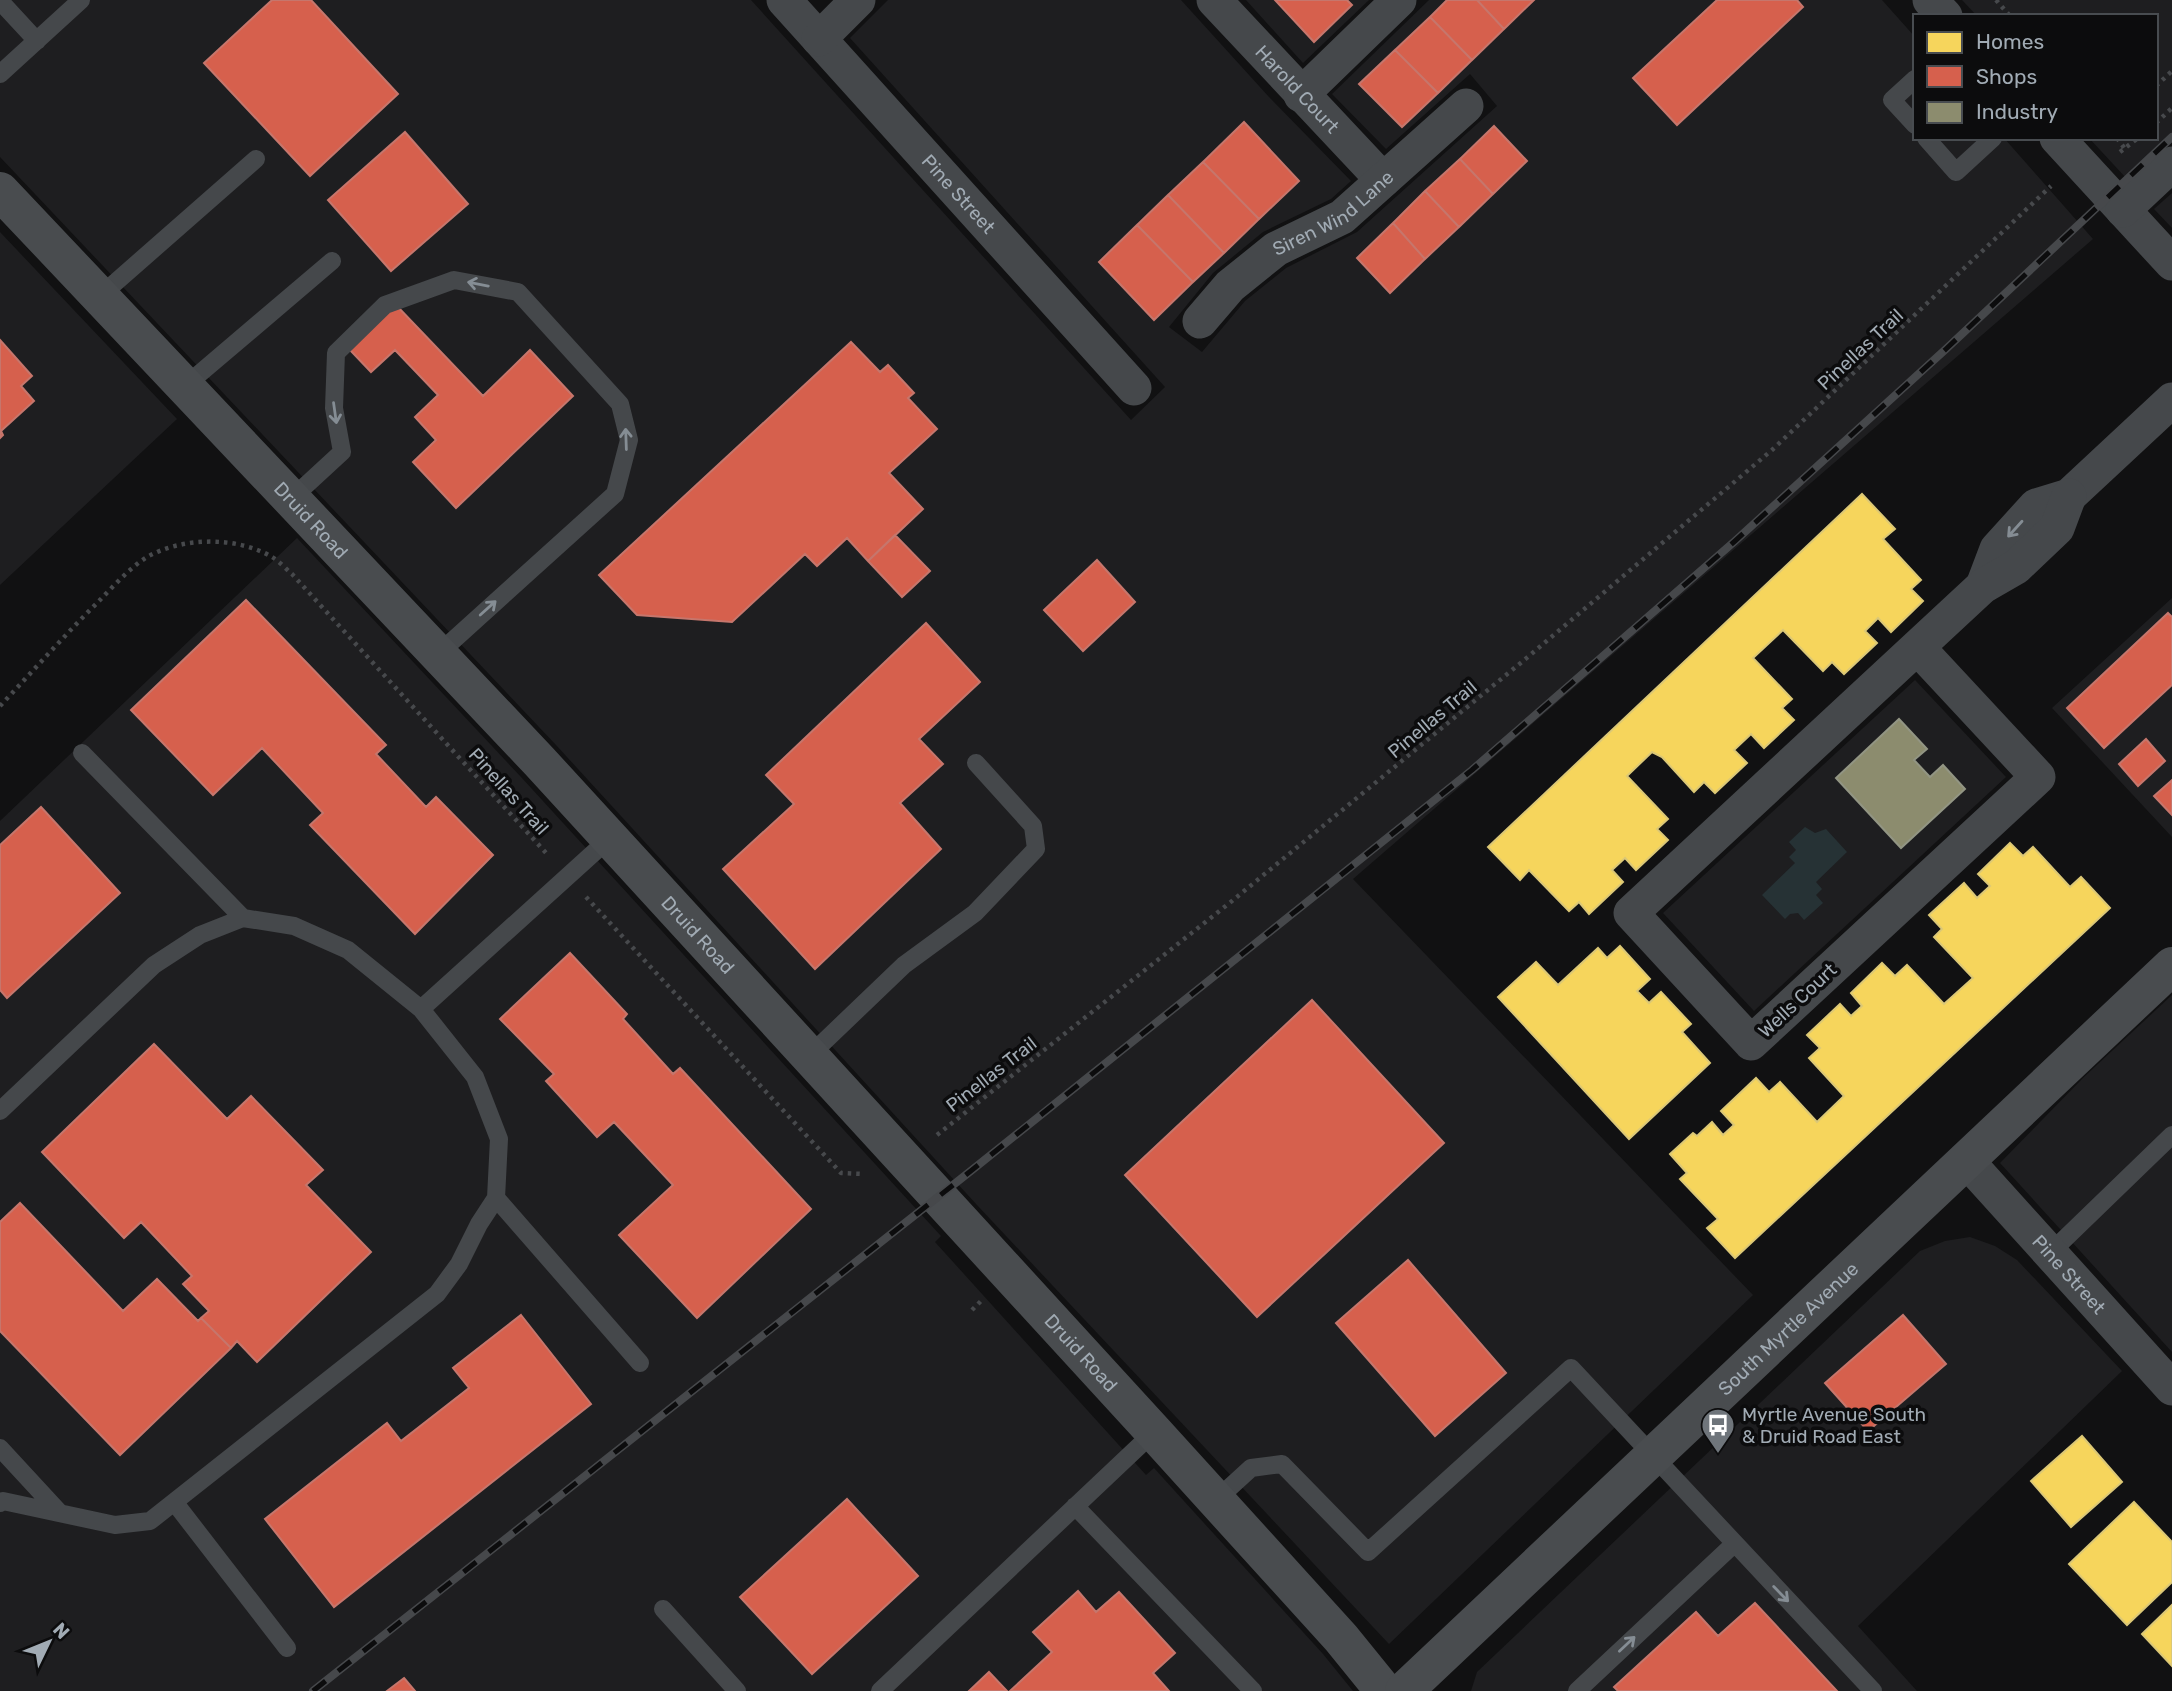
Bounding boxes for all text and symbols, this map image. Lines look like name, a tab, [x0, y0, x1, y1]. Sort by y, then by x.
legend	[1913, 14, 2158, 140]
text: Homes	[1976, 29, 2044, 54]
street label: Harold Court	[1250, 40, 1344, 139]
text: Shops	[1976, 64, 2037, 89]
text: Industry	[1976, 99, 2058, 124]
street label: Pine Street	[917, 150, 1000, 239]
street label: Siren Wind Lane	[1269, 166, 1398, 261]
one-way arrow	[467, 277, 490, 291]
street label: Pinellas Trail	[1813, 304, 1908, 395]
one-way arrow	[329, 401, 342, 424]
one-way arrow	[619, 428, 632, 451]
street label: Druid Road	[269, 477, 353, 564]
one-way arrow	[2006, 520, 2023, 537]
one-way arrow	[479, 600, 497, 616]
street label: Pinellas Trail	[1383, 676, 1481, 763]
street label: Pinellas Trail	[464, 743, 554, 839]
street label: Druid Road	[656, 891, 739, 979]
street label: Wells Court	[1753, 958, 1842, 1042]
street label: Pinellas Trail	[941, 1032, 1041, 1117]
street label: Pine Street	[2027, 1230, 2111, 1319]
street label: South Myrtle Avenue	[1713, 1257, 1863, 1400]
street label: Druid Road	[1039, 1309, 1122, 1397]
place label: Myrtle Avenue South & Druid Road East	[1742, 1403, 1926, 1448]
bus stop icon: Myrtle Avenue South & Druid Road East	[1699, 1406, 1737, 1455]
one-way arrow	[1772, 1585, 1789, 1602]
north arrow	[14, 1607, 84, 1677]
text: N	[48, 1618, 74, 1644]
one-way arrow	[1618, 1636, 1635, 1653]

